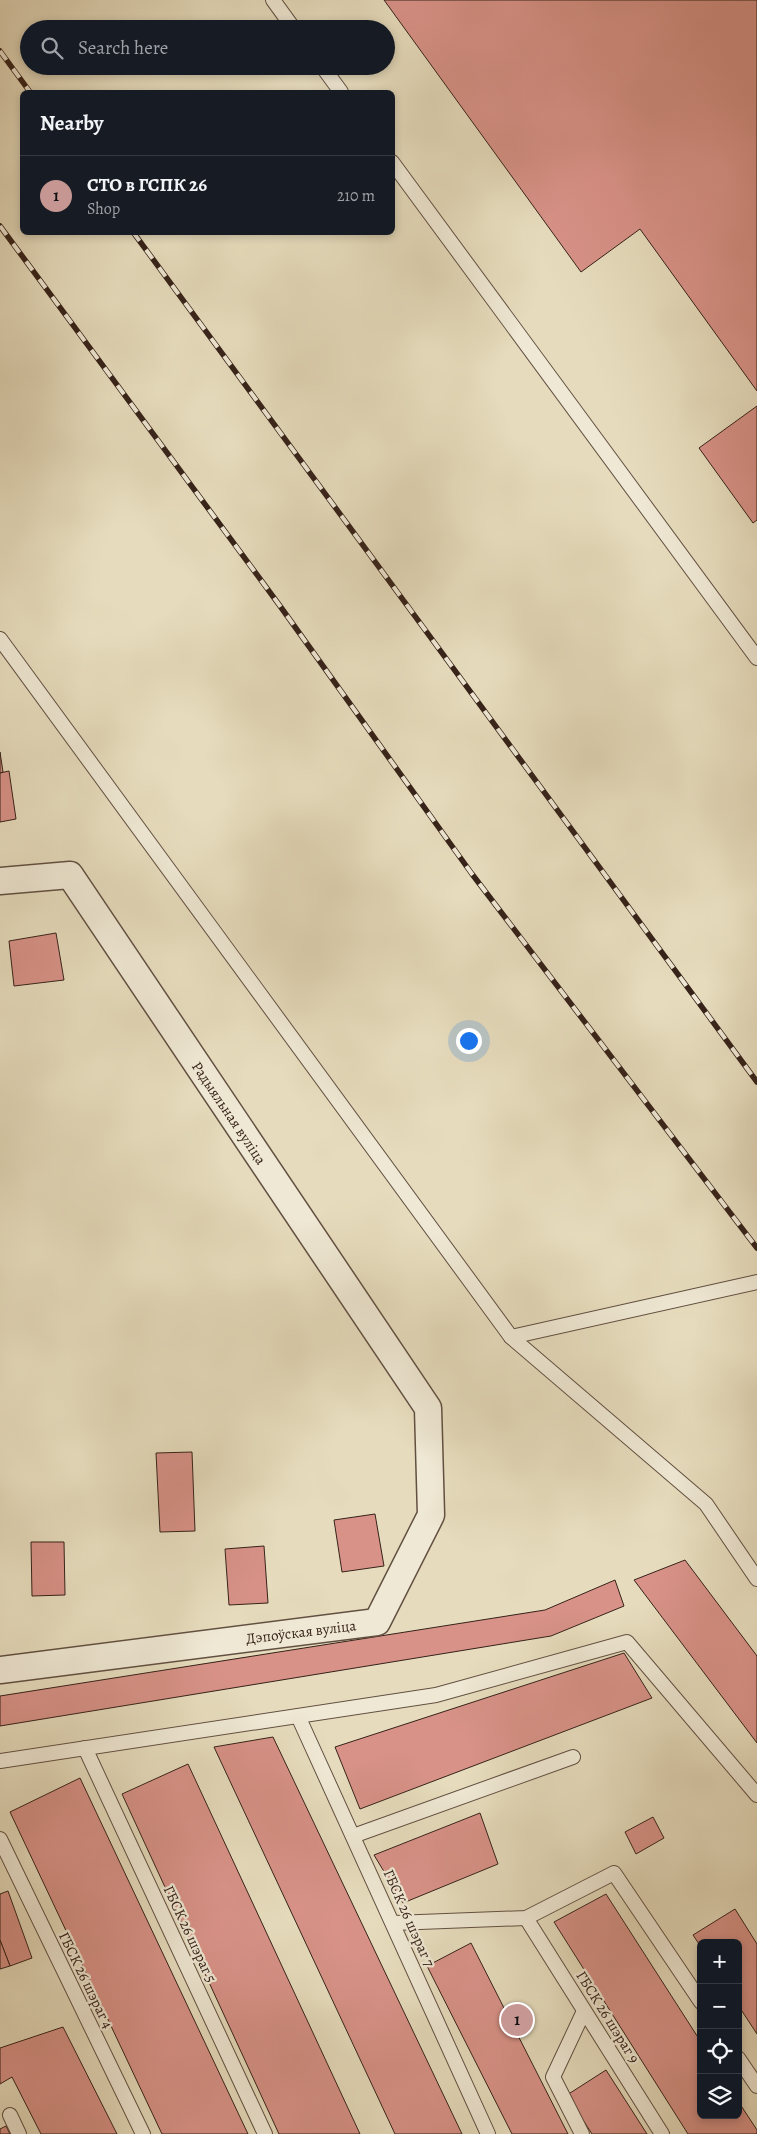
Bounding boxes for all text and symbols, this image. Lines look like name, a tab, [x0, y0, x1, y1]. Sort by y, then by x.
search box	[20, 20, 395, 75]
icon: search	[38, 34, 66, 62]
text: Search here	[78, 35, 168, 61]
text: Nearby	[40, 109, 103, 137]
text: СТО в ГСПК 26	[87, 172, 207, 198]
text: 1	[53, 185, 59, 207]
text: 210 m	[337, 185, 375, 207]
text: Shop	[87, 198, 120, 220]
your location	[456, 1028, 482, 1054]
street label: Радыяльная вуліца	[187, 1058, 271, 1168]
street label: Дэпоўская вуліца	[245, 1615, 357, 1649]
street label: ГБСК 26 шэраг 7	[379, 1866, 440, 1971]
street label: ГБСК 26 шэраг 5	[159, 1882, 221, 1986]
street label: ГБСК 26 шэраг 4	[54, 1928, 118, 2032]
map controls	[697, 1939, 742, 2119]
button: +	[697, 1939, 742, 1984]
street label: ГБСК 26 шэраг 9	[572, 1967, 644, 2067]
button: −	[697, 1984, 742, 2029]
pin: 1	[501, 2001, 533, 2039]
button: locate	[697, 2029, 742, 2074]
button: layers	[697, 2074, 742, 2119]

